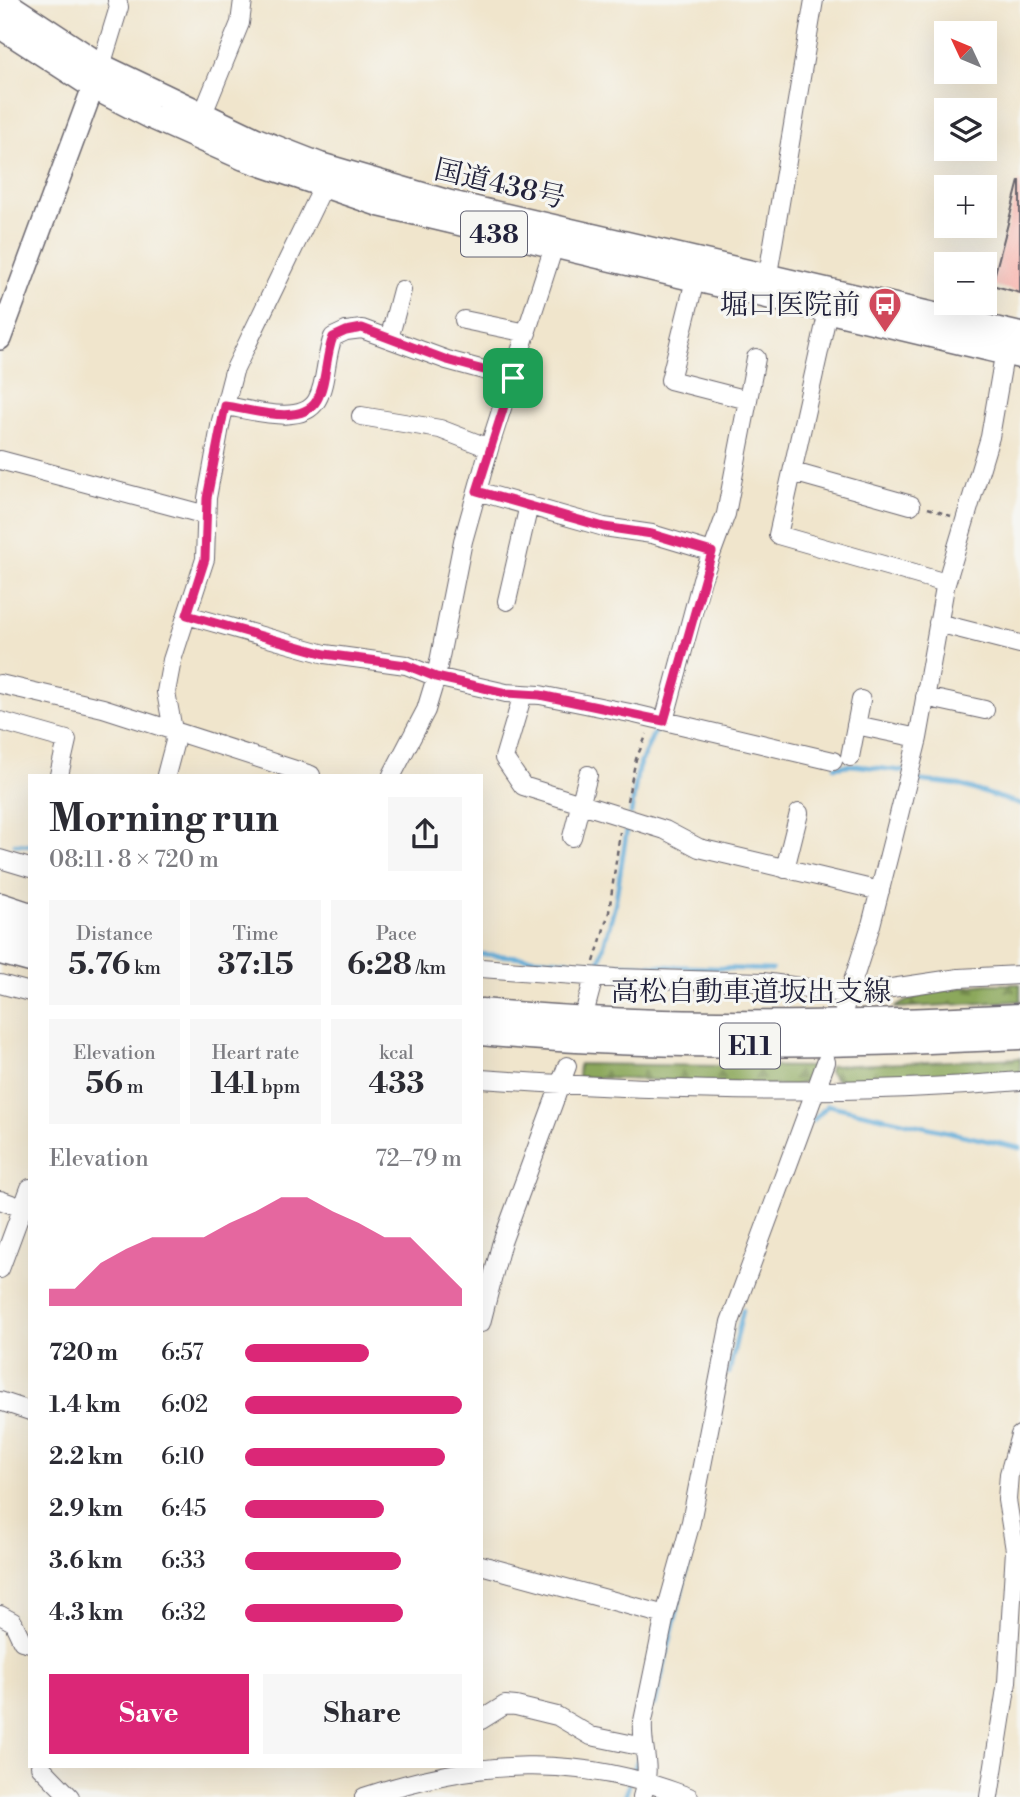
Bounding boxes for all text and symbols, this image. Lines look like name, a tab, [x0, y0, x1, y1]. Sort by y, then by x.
north arrow	[934, 21, 998, 84]
map controls	[934, 21, 997, 315]
button: layers	[934, 98, 997, 161]
street label: 国道438号	[431, 152, 569, 217]
button: +	[934, 175, 997, 238]
road number: 438	[461, 212, 527, 256]
button: −	[934, 252, 997, 315]
bus stop icon: 堀口医院前	[866, 285, 904, 334]
place label: 堀口医院前	[720, 288, 860, 323]
pin	[483, 348, 543, 408]
icon: arrive	[494, 359, 532, 397]
text: Morning run	[49, 796, 279, 843]
button: share	[388, 797, 462, 871]
text: 08:11 · 8 × 720 m	[49, 846, 219, 874]
text: Distance	[76, 922, 153, 946]
text: Time	[233, 922, 278, 946]
text: Pace	[376, 922, 417, 946]
text: 5.76	[68, 946, 130, 984]
text: 37:15	[217, 946, 294, 984]
text: 6:28	[347, 946, 412, 984]
text: km	[130, 956, 161, 980]
text: /km	[412, 956, 446, 980]
street label: 高松自動車道坂出支線	[611, 975, 891, 1010]
road number: E11	[720, 1023, 780, 1068]
text: Elevation	[73, 1041, 156, 1065]
text: Heart rate	[212, 1041, 299, 1065]
text: kcal	[379, 1041, 414, 1065]
text: 56	[85, 1065, 123, 1103]
text: 141	[211, 1065, 258, 1103]
text: 433	[368, 1065, 425, 1103]
text: m	[123, 1075, 144, 1099]
text: bpm	[258, 1075, 300, 1099]
text: Elevation	[49, 1145, 149, 1173]
text: 72–79 m	[375, 1145, 462, 1173]
text: 720 m	[49, 1339, 118, 1367]
text: 6:57	[161, 1339, 204, 1367]
text: 1.4 km	[49, 1391, 121, 1419]
text: 6:02	[161, 1391, 208, 1419]
text: 2.2 km	[49, 1443, 123, 1471]
text: 6:10	[161, 1443, 205, 1471]
text: 2.9 km	[49, 1495, 123, 1523]
text: 6:45	[161, 1495, 207, 1523]
text: 3.6 km	[49, 1547, 122, 1575]
text: 6:33	[161, 1547, 206, 1575]
text: 4.3 km	[49, 1599, 123, 1627]
text: 6:32	[161, 1599, 206, 1627]
button: Save	[49, 1674, 249, 1754]
button: Share	[263, 1674, 462, 1754]

